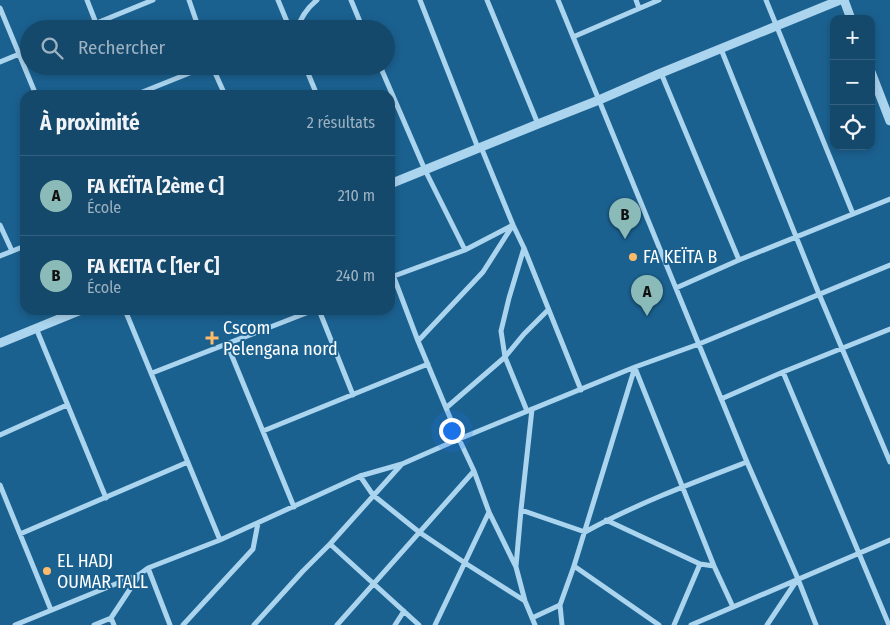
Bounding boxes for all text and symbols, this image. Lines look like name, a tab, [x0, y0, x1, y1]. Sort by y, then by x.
map controls	[830, 15, 875, 150]
button: +	[830, 15, 875, 60]
search box	[20, 20, 395, 75]
icon: search	[38, 34, 66, 62]
text: Rechercher	[78, 36, 165, 59]
button: −	[830, 60, 875, 105]
button: locate	[830, 105, 875, 150]
text: À proximité	[40, 110, 140, 136]
text: 2 résultats	[307, 113, 375, 132]
text: FA KEÏTA [2ème C]	[87, 175, 224, 198]
text: A	[52, 186, 60, 205]
text: 210 m	[338, 186, 375, 205]
text: École	[87, 198, 121, 217]
pin: B	[609, 198, 641, 239]
place label: FA KEÏTA B	[643, 246, 717, 268]
marker: FA KEÏTA B	[627, 251, 639, 263]
text: FA KEITA C [1er C]	[87, 255, 219, 278]
text: B	[52, 266, 60, 285]
text: 240 m	[336, 266, 375, 285]
pin: A	[631, 275, 663, 316]
text: École	[87, 278, 121, 297]
place label: Cscom Pelengana nord	[223, 317, 338, 360]
marker: Cscom Pelengana nord	[205, 331, 219, 345]
your location	[439, 418, 465, 444]
place label: EL HADJ OUMAR TALL	[57, 550, 148, 593]
marker: EL HADJ OUMAR TALL	[41, 565, 53, 577]

